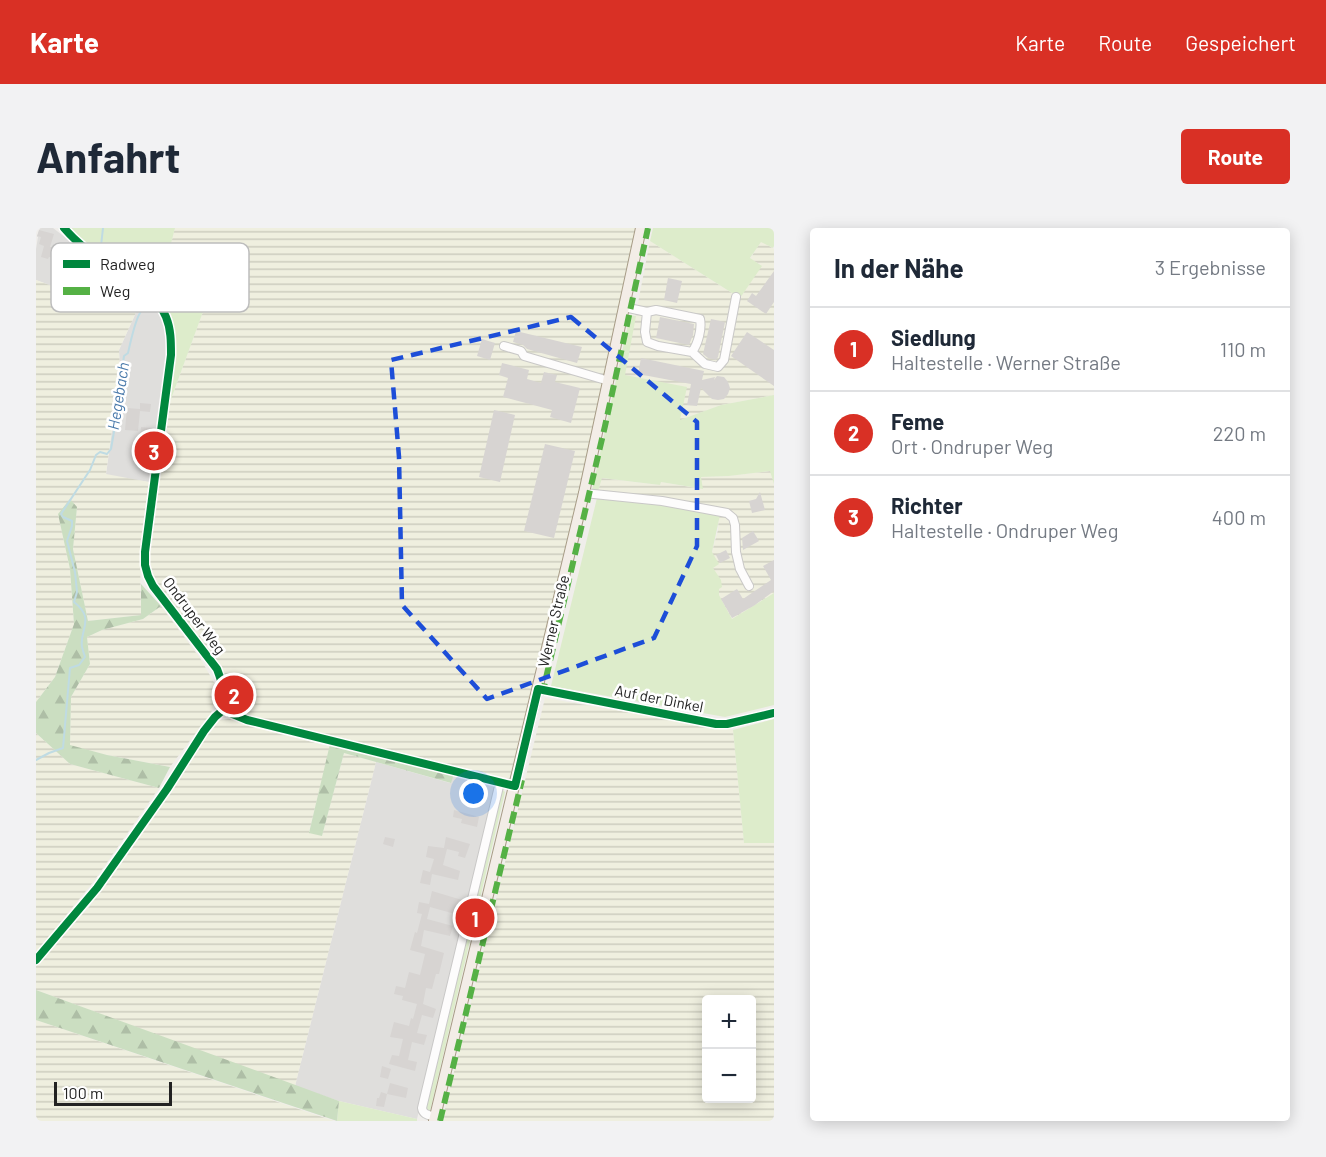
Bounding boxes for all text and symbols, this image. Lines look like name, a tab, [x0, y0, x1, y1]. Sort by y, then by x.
text: Karte	[30, 25, 99, 59]
text: Karte	[1015, 30, 1065, 55]
text: Route	[1098, 30, 1152, 55]
text: Gespeichert	[1185, 30, 1296, 55]
button: Route	[1181, 129, 1290, 184]
text: Anfahrt	[36, 131, 181, 181]
legend	[51, 243, 249, 312]
text: In der Nähe	[834, 252, 964, 283]
text: Radweg	[100, 254, 155, 273]
text: 3 Ergebnisse	[1155, 255, 1266, 279]
text: Weg	[100, 281, 130, 300]
text: Siedlung	[891, 324, 976, 350]
text: 1	[850, 337, 857, 361]
text: 110 m	[1220, 337, 1266, 361]
text: Haltestelle · Werner Straße	[891, 350, 1121, 374]
water label: Hegebach	[103, 361, 132, 431]
text: Feme	[891, 408, 944, 434]
text: 2	[848, 421, 859, 445]
text: 220 m	[1213, 421, 1266, 445]
pin: 3	[134, 428, 174, 474]
text: Ort · Ondruper Weg	[891, 434, 1053, 458]
text: Richter	[891, 492, 963, 518]
text: 3	[848, 505, 859, 529]
text: 400 m	[1212, 505, 1266, 529]
text: Haltestelle · Ondruper Weg	[891, 518, 1118, 542]
street label: Ondruper Weg	[160, 573, 230, 658]
street label: Werner Straße	[534, 573, 572, 669]
pin: 2	[214, 672, 254, 718]
street label: Auf der Dinkel	[613, 681, 705, 715]
your location	[459, 779, 488, 808]
pin: 1	[456, 896, 494, 940]
map controls	[702, 995, 756, 1103]
button: +	[702, 995, 756, 1049]
button: −	[702, 1049, 756, 1103]
scale bar	[54, 1079, 172, 1106]
text: 100 m	[63, 1083, 103, 1102]

